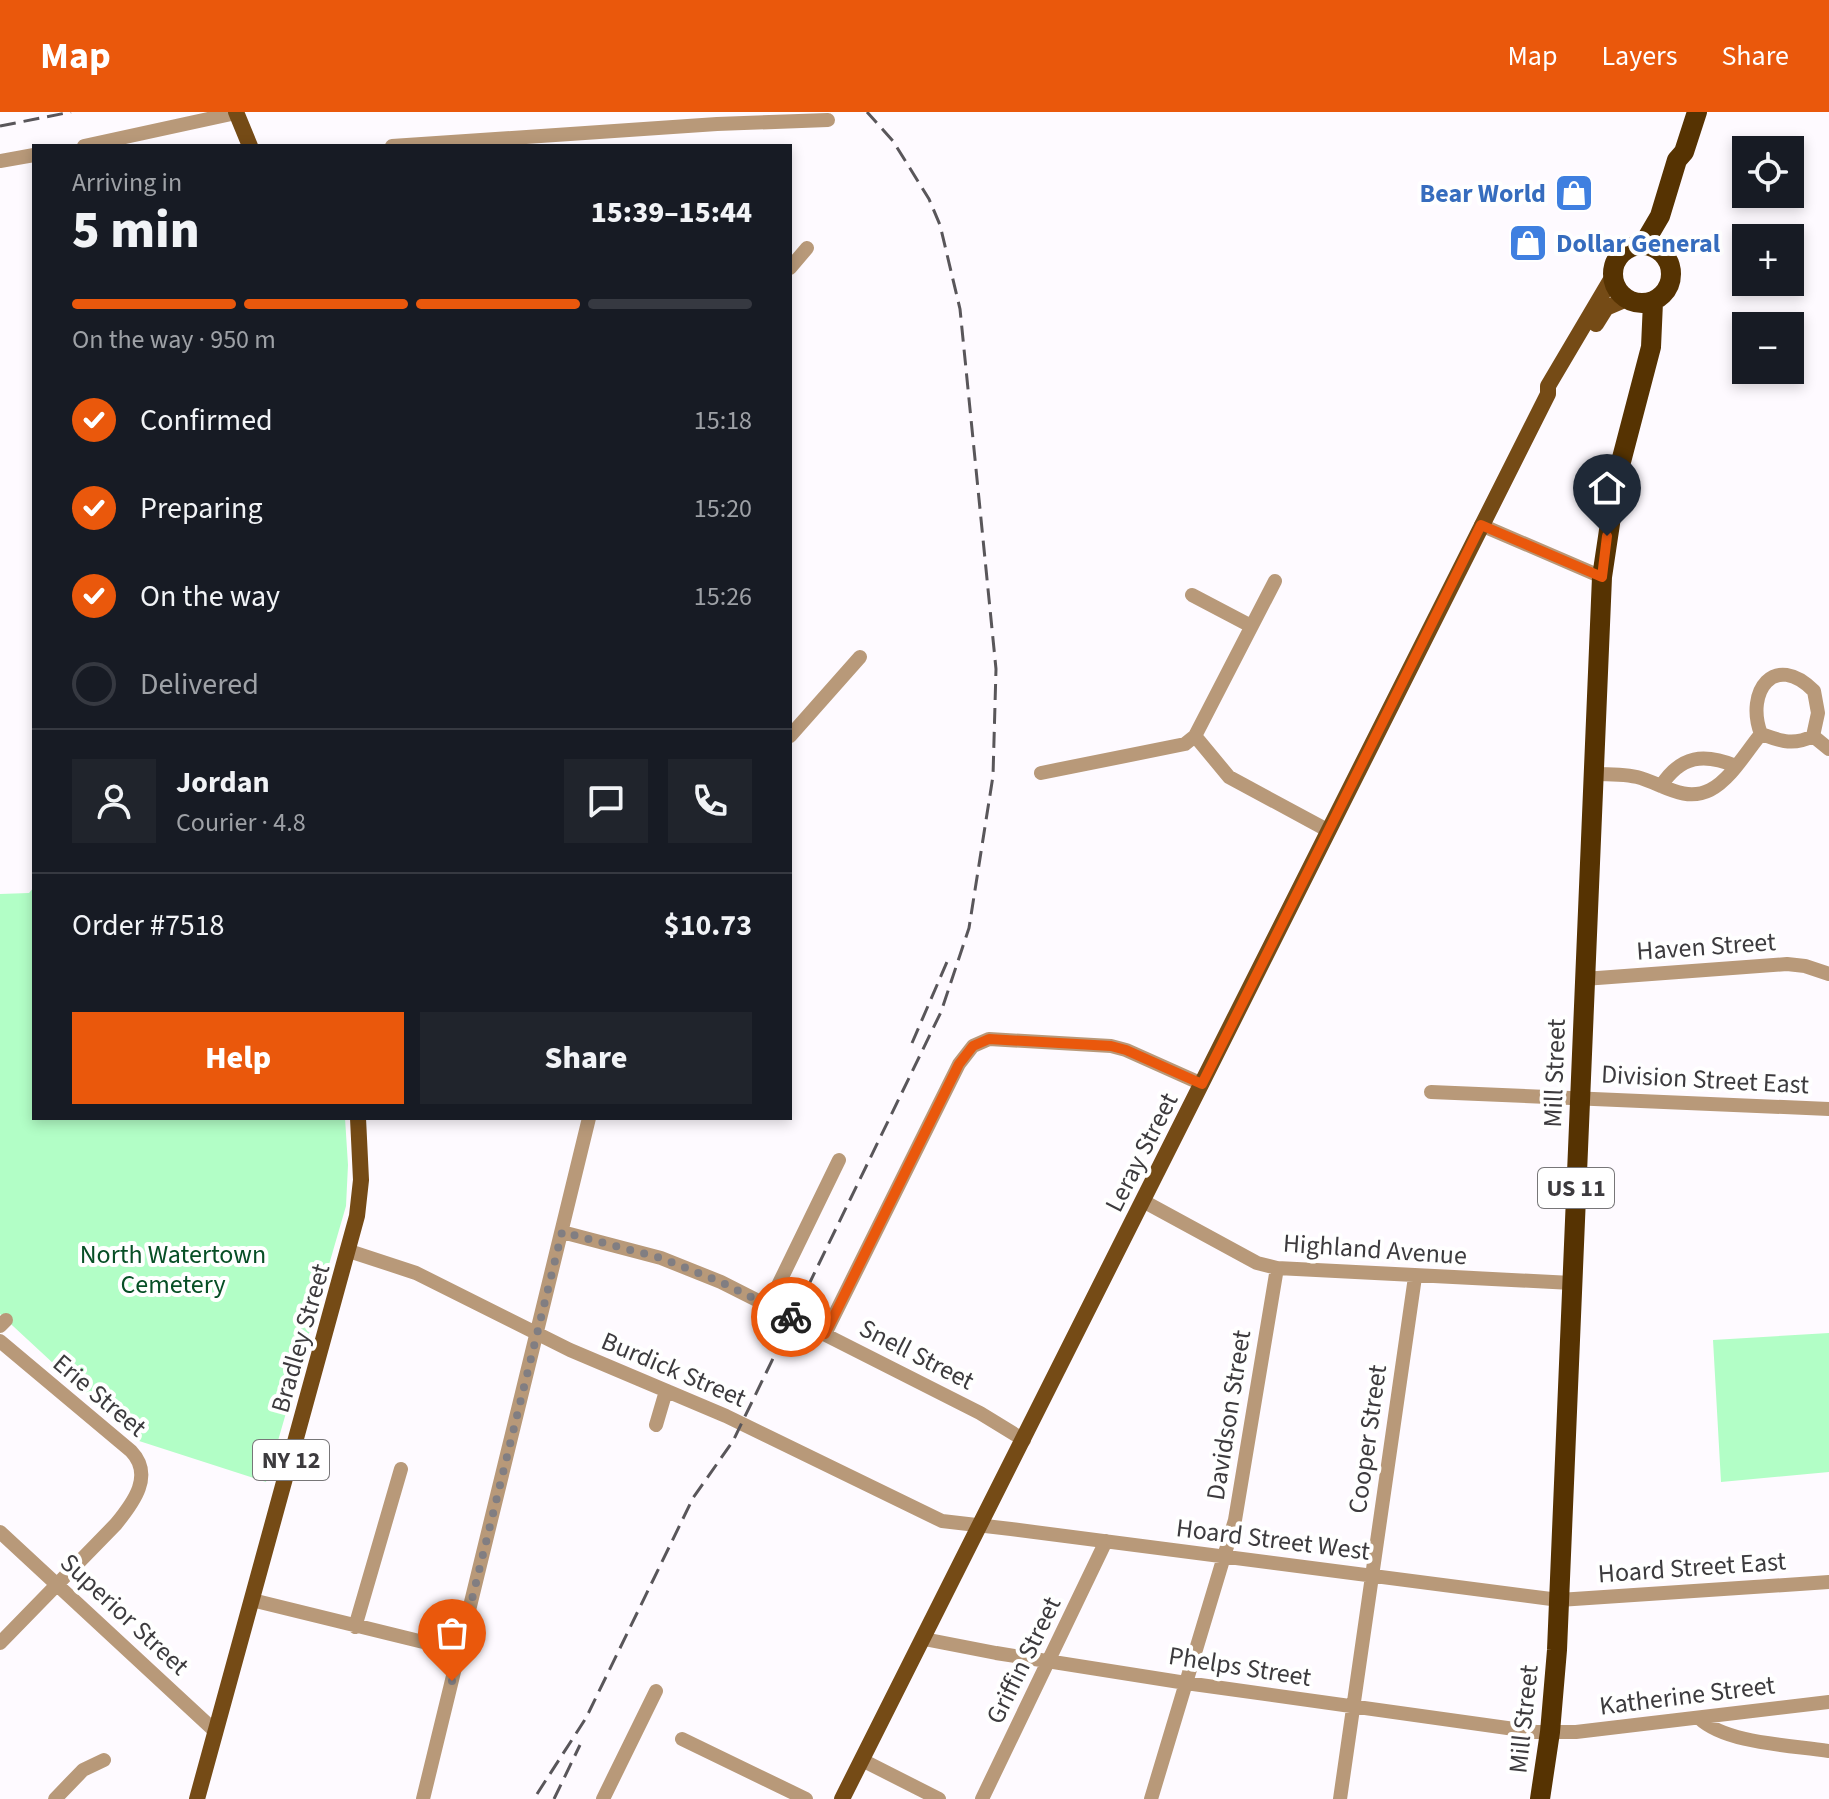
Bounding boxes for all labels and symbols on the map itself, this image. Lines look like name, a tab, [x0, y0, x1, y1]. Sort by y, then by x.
shop icon: Bear World	[1553, 172, 1595, 214]
place label: Bear World	[1420, 175, 1546, 212]
shop icon: Dollar General	[1507, 222, 1549, 264]
place label: Dollar General	[1556, 225, 1721, 262]
pin	[1573, 454, 1641, 536]
street label: Haven Street	[1635, 923, 1777, 970]
street label: Mill Street	[1534, 1018, 1575, 1128]
street label: Division Street East	[1600, 1056, 1810, 1103]
street label: Leray Street	[1096, 1086, 1187, 1218]
road number: US 11	[1538, 1168, 1614, 1208]
street label: Highland Avenue	[1282, 1225, 1468, 1274]
park label: North Watertown Cemetery	[80, 1236, 266, 1303]
street label: Bradley Street	[262, 1259, 339, 1417]
courier	[751, 1277, 831, 1357]
street label: Snell Street	[853, 1310, 981, 1399]
street label: Burdick Street	[596, 1322, 752, 1417]
street label: Davidson Street	[1197, 1327, 1260, 1503]
street label: Erie Street	[45, 1345, 155, 1446]
street label: Cooper Street	[1339, 1362, 1396, 1516]
road number: NY 12	[253, 1440, 329, 1480]
street label: Hoard Street West	[1174, 1509, 1372, 1570]
street label: Hoard Street East	[1597, 1542, 1788, 1593]
street label: Superior Street	[52, 1545, 197, 1684]
street label: Griffin Street	[977, 1590, 1070, 1730]
pin	[418, 1599, 486, 1681]
street label: Phelps Street	[1166, 1637, 1314, 1696]
street label: Mill Street	[1499, 1663, 1548, 1775]
street label: Katherine Street	[1597, 1666, 1777, 1725]

